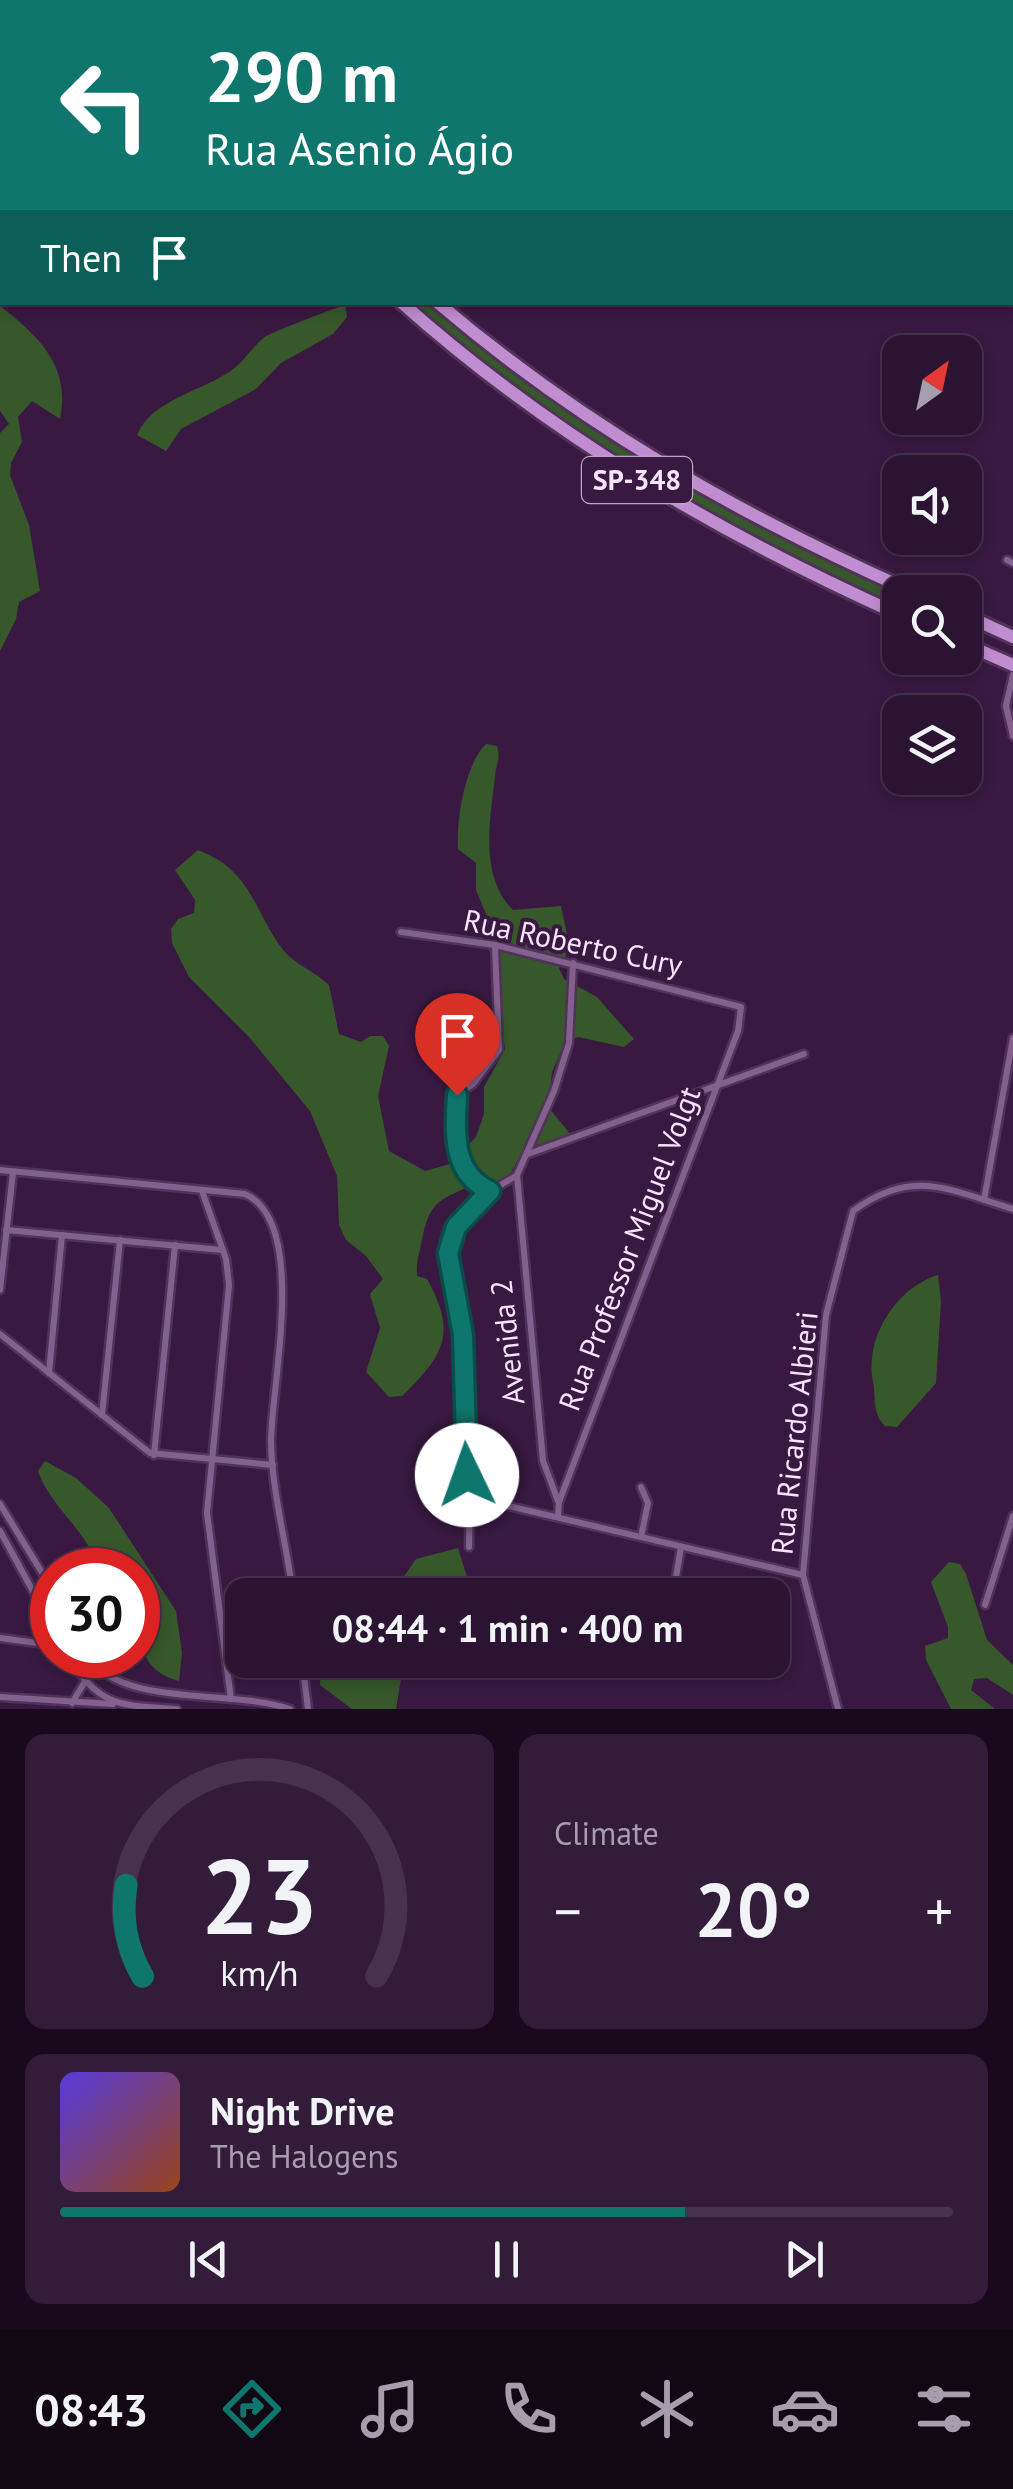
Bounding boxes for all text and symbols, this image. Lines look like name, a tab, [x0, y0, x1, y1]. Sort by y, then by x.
text: 290 m	[205, 31, 398, 121]
icon: left	[40, 40, 170, 170]
text: Rua Asenio Ágio	[205, 119, 514, 177]
icon: arrive	[142, 230, 197, 285]
text: Then	[40, 233, 122, 282]
north arrow	[882, 335, 982, 435]
map controls	[882, 335, 982, 795]
button: sound	[882, 455, 982, 555]
road number: SP-348	[582, 457, 692, 503]
button: search	[882, 575, 982, 675]
button: layers	[882, 695, 982, 795]
street label: Rua Roberto Cury	[460, 899, 686, 984]
pin	[415, 993, 500, 1096]
icon: arrive	[430, 1008, 485, 1063]
street label: Rua Professor Miguel Volgt	[549, 1081, 708, 1416]
street label: Avenida 2	[481, 1278, 532, 1407]
street label: Rua Ricardo Albieri	[761, 1309, 826, 1556]
position arrow	[415, 1423, 519, 1527]
speed limit sign: 30	[30, 1548, 160, 1678]
text: 08:44 · 1 min · 400 m	[332, 1603, 683, 1652]
text: Climate	[554, 1812, 659, 1854]
text: 23	[201, 1828, 318, 1963]
text: 20°	[695, 1861, 812, 1958]
text: −	[554, 1875, 582, 1946]
text: +	[925, 1875, 953, 1946]
text: km/h	[220, 1950, 299, 1996]
text: Night Drive	[210, 2086, 394, 2135]
text: The Halogens	[210, 2135, 398, 2177]
icon: previous	[181, 2232, 236, 2287]
icon: pause	[479, 2232, 534, 2287]
icon: next	[777, 2232, 832, 2287]
icon: directions	[217, 2374, 287, 2444]
icon: music	[355, 2374, 425, 2444]
icon: phone	[494, 2374, 564, 2444]
icon: climate	[632, 2374, 702, 2444]
icon: car	[770, 2374, 840, 2444]
icon: filters	[909, 2374, 979, 2444]
text: 08:43	[34, 2380, 148, 2438]

